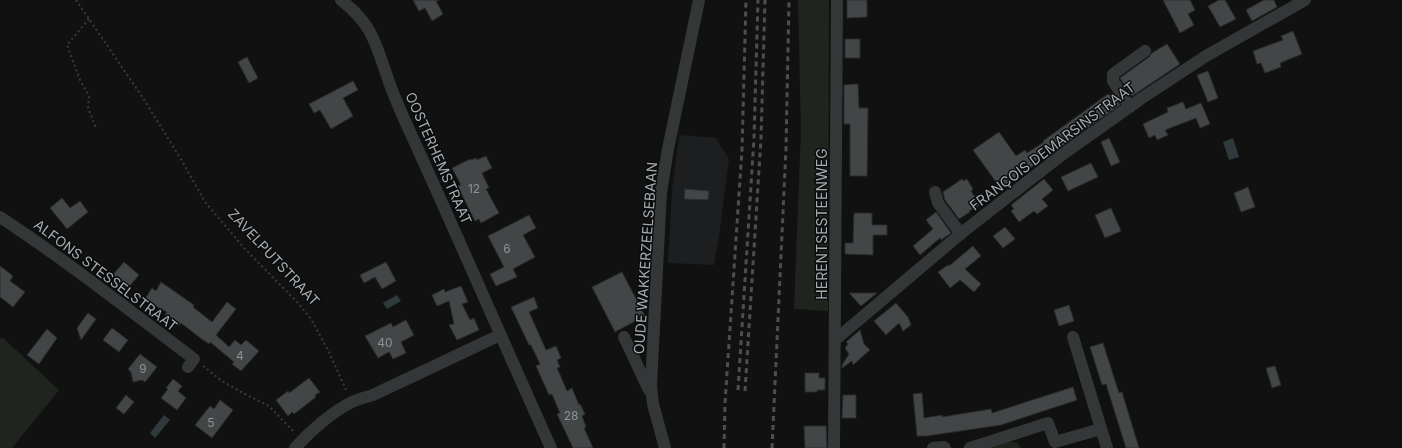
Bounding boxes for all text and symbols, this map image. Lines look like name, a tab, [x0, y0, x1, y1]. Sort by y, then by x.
street label: FRANÇOIS DEMARSINSTRAAT	[966, 78, 1138, 214]
street label: OOSTERHEMSTRAAT	[402, 89, 476, 227]
street label: HERENTSESTEENWEG	[813, 148, 830, 300]
street label: OUDE WAKKERZEELSEBAAN	[630, 161, 660, 355]
house number: 12	[468, 181, 480, 196]
street label: ZAVELPUTSTRAAT	[225, 205, 323, 309]
street label: ALFONS STESSELSTRAAT	[31, 216, 181, 334]
house number: 6	[503, 241, 511, 256]
house number: 40	[377, 335, 393, 350]
house number: 4	[236, 348, 244, 363]
house number: 9	[139, 361, 147, 376]
house number: 28	[564, 408, 578, 423]
house number: 5	[207, 415, 215, 430]

